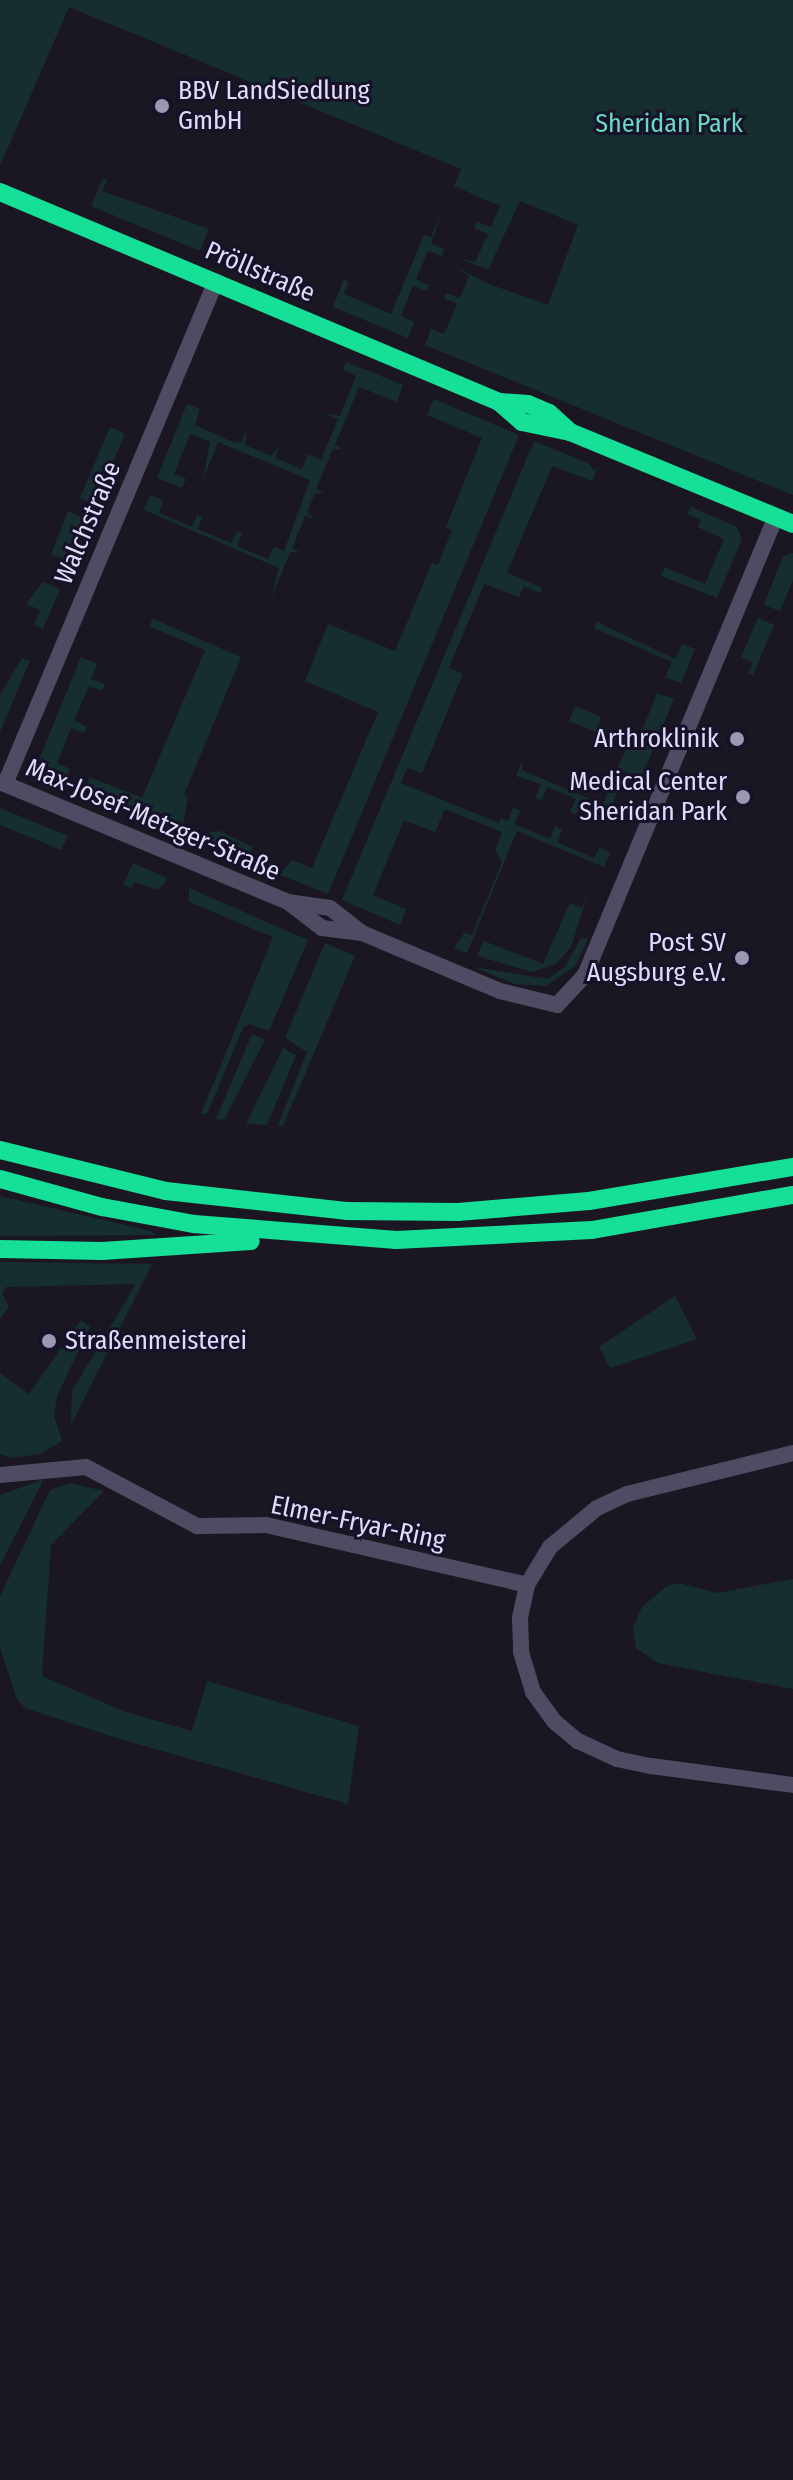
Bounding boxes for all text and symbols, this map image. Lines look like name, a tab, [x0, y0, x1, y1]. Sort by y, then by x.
place label: BBV LandSiedlung GmbH	[178, 75, 370, 136]
marker: BBV LandSiedlung GmbH	[153, 97, 171, 115]
park label: Sheridan Park	[595, 108, 743, 140]
street label: Pröllstraße	[200, 235, 320, 309]
street label: Walchstraße	[48, 457, 128, 589]
place label: Arthroklinik	[594, 723, 719, 755]
marker: Arthroklinik	[726, 728, 748, 750]
street label: Max-Josef-Metzger-Straße	[21, 752, 285, 888]
place label: Medical Center Sheridan Park	[570, 766, 727, 828]
marker: Medical Center Sheridan Park	[734, 788, 752, 806]
place label: Post SV Augsburg e.V.	[587, 927, 726, 988]
marker: Post SV Augsburg e.V.	[733, 949, 751, 967]
place label: Straßenmeisterei	[65, 1325, 247, 1357]
marker: Straßenmeisterei	[40, 1332, 58, 1350]
street label: Elmer-Fryar-Ring	[268, 1489, 448, 1557]

